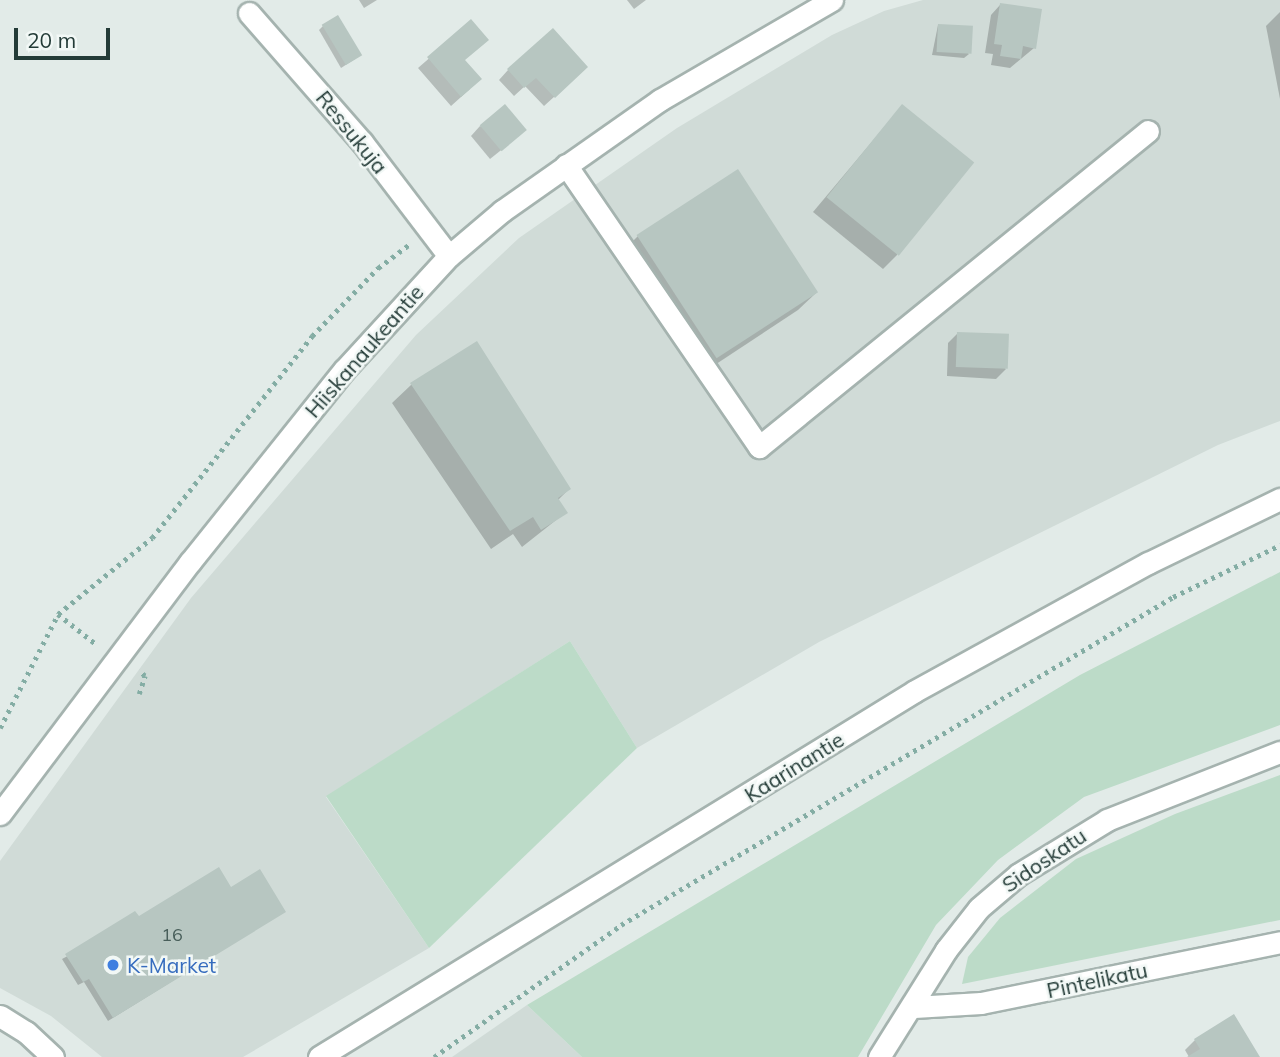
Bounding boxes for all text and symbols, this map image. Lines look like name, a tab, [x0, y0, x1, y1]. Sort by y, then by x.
scale bar	[18, 14, 114, 58]
text: 20 m	[27, 27, 76, 53]
street label: Ressukuja	[311, 86, 393, 178]
street label: Hiiskanaukeantie	[300, 280, 428, 422]
street label: Kaarinantie	[740, 727, 848, 807]
street label: Sidoskatu	[997, 823, 1091, 897]
house number: 16	[161, 924, 183, 946]
place label: K-Market	[127, 952, 216, 978]
marker: K-Market	[105, 957, 121, 973]
street label: Pintelikatu	[1044, 957, 1150, 1003]

